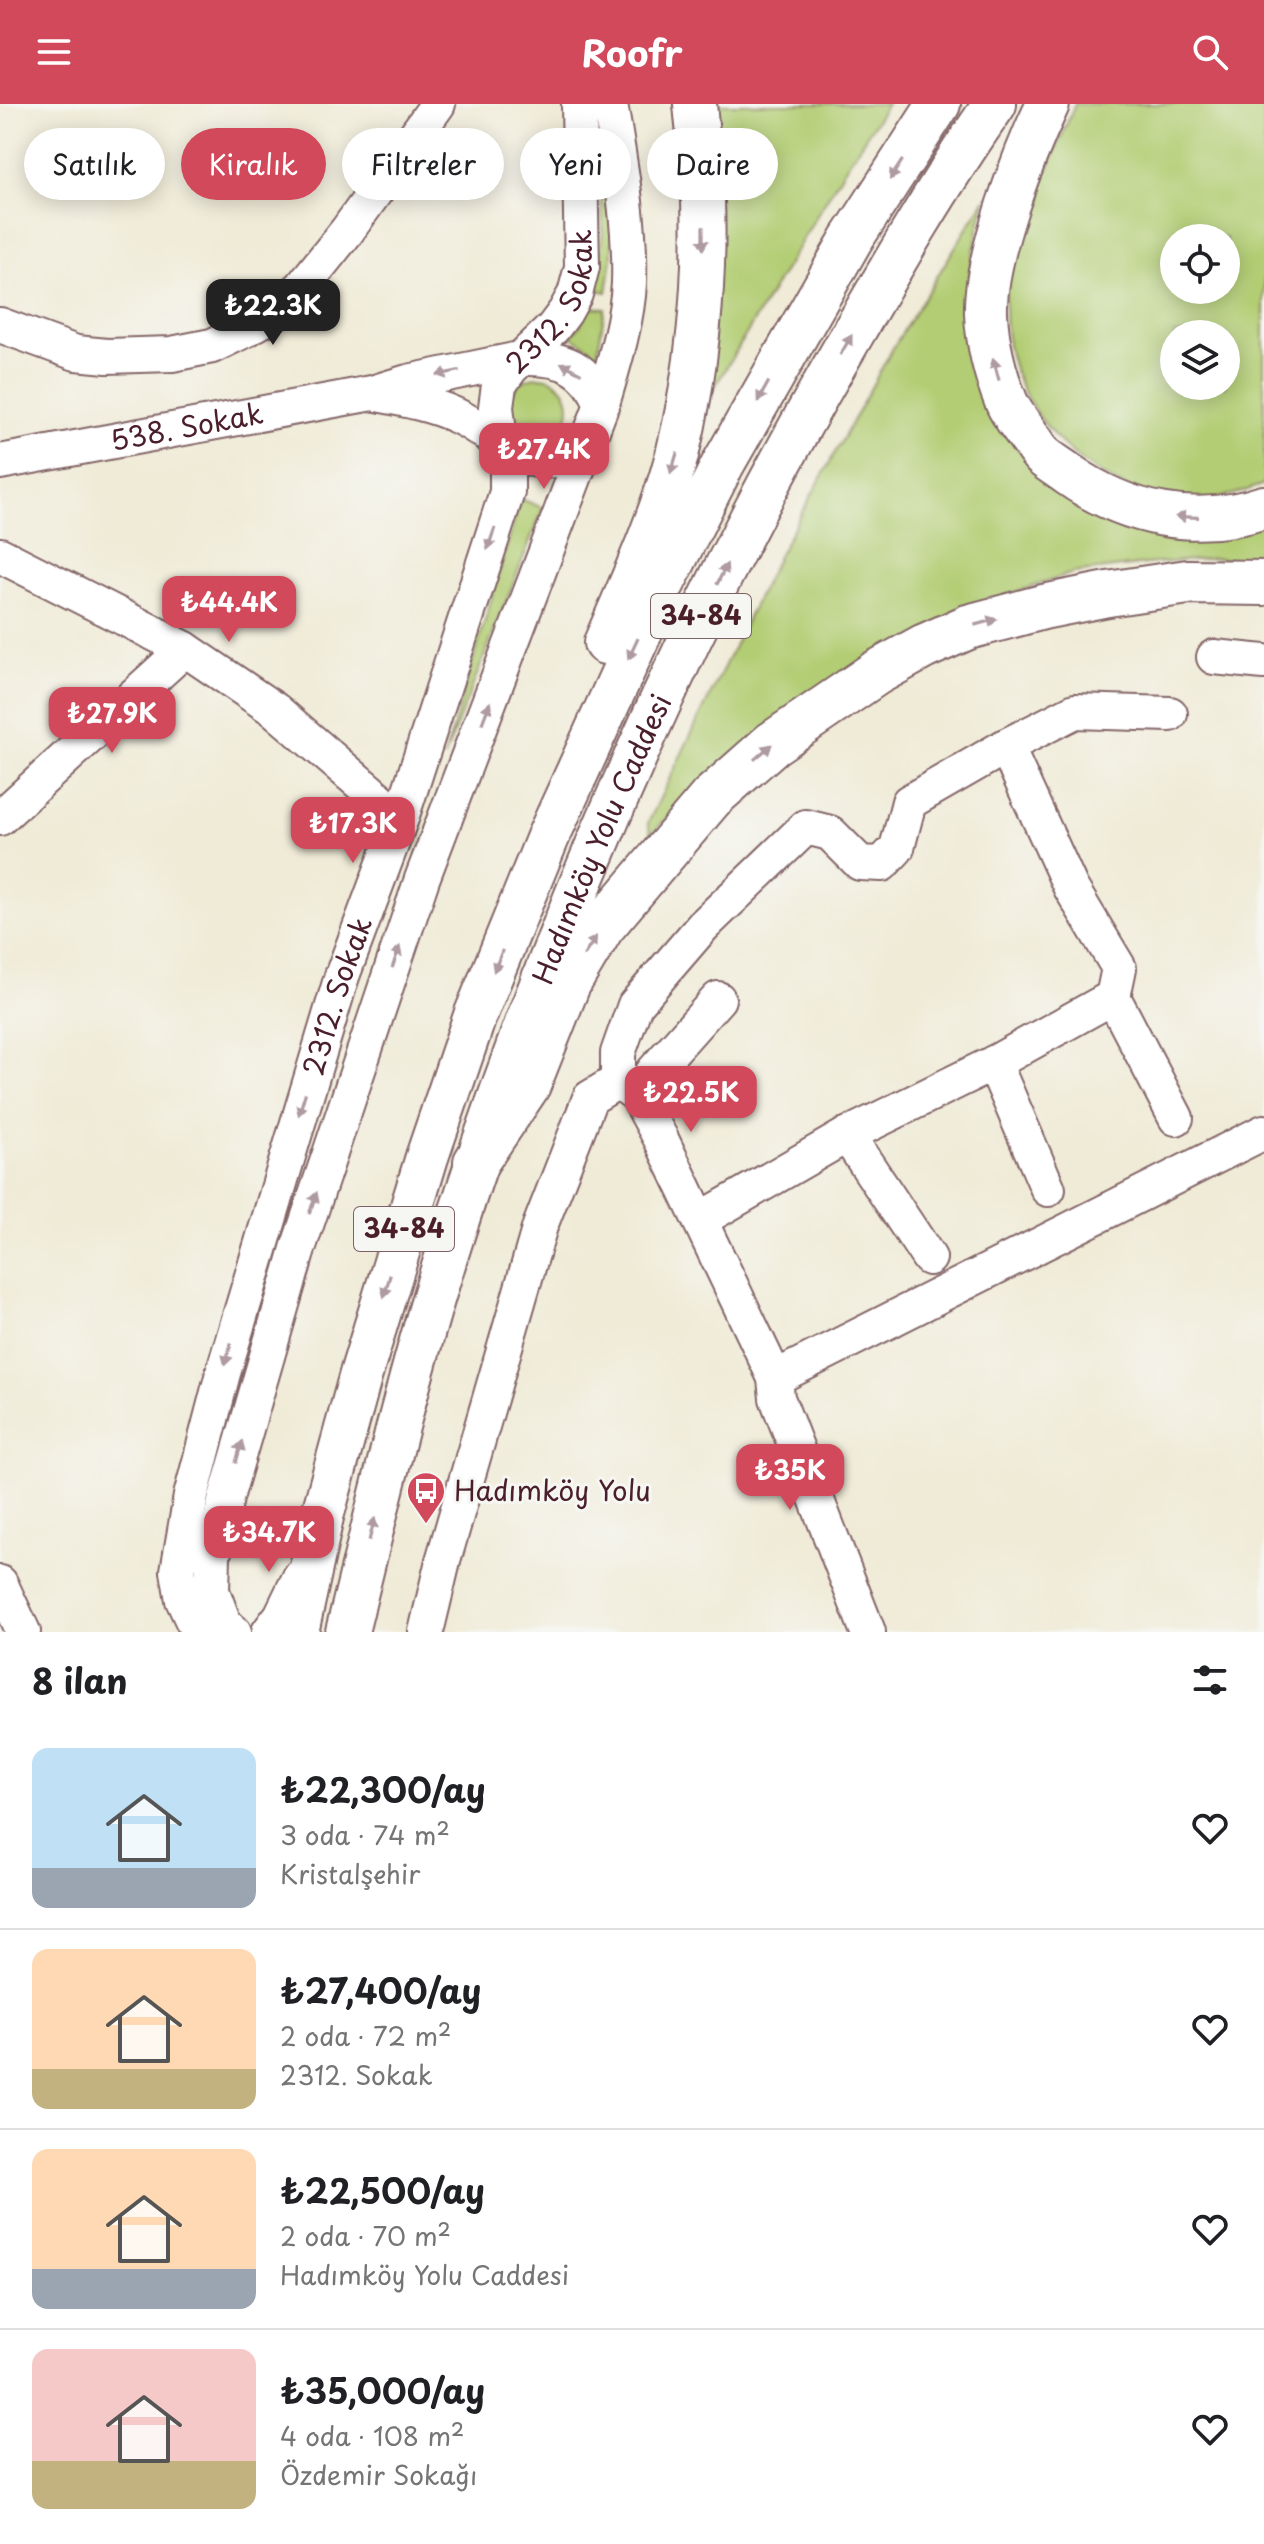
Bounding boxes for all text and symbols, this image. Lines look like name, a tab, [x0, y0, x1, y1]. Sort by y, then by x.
text: Roofr	[581, 25, 683, 79]
icon: menu	[32, 30, 76, 74]
icon: search	[1188, 30, 1232, 74]
chip: Satılık	[24, 128, 165, 200]
chip: Kiralık	[181, 128, 326, 200]
chip: Filtreler	[342, 128, 504, 200]
chip: Yeni	[520, 128, 631, 200]
chip: Daire	[647, 128, 778, 200]
one-way arrow	[889, 159, 904, 180]
map controls	[1160, 224, 1240, 400]
button: locate	[1160, 224, 1240, 304]
one-way arrow	[697, 226, 709, 251]
street label: 2312. Sokak	[495, 229, 602, 383]
pin: ₺22.3K	[208, 279, 338, 347]
text: ₺22.3K	[224, 285, 322, 324]
button: layers	[1160, 320, 1240, 400]
one-way arrow	[839, 334, 853, 356]
one-way arrow	[989, 357, 1002, 381]
one-way arrow	[560, 361, 583, 374]
one-way arrow	[435, 367, 460, 380]
one-way arrow	[756, 381, 769, 404]
street label: 538. Sokak	[107, 391, 266, 461]
pin: ₺27.4K	[479, 423, 609, 491]
text: ₺27.4K	[497, 429, 591, 468]
one-way arrow	[667, 452, 680, 476]
one-way arrow	[1174, 511, 1199, 524]
one-way arrow	[484, 528, 496, 552]
one-way arrow	[715, 562, 729, 585]
pin: ₺44.4K	[164, 576, 294, 644]
text: ₺44.4K	[180, 582, 278, 621]
road number: 34-84	[651, 594, 751, 638]
one-way arrow	[975, 615, 999, 628]
one-way arrow	[626, 638, 639, 661]
pin: ₺27.9K	[47, 687, 177, 755]
street label: Hadımköy Yolu Caddesi	[520, 687, 681, 990]
text: ₺27.9K	[67, 693, 157, 732]
one-way arrow	[480, 701, 493, 725]
one-way arrow	[752, 744, 772, 761]
pin: ₺17.3K	[288, 797, 418, 865]
text: ₺17.3K	[309, 803, 397, 842]
street label: 2312. Sokak	[290, 910, 382, 1080]
one-way arrow	[583, 935, 598, 956]
one-way arrow	[391, 944, 403, 968]
one-way arrow	[491, 949, 504, 973]
pin: ₺22.5K	[626, 1066, 756, 1134]
text: ₺22.5K	[643, 1072, 739, 1111]
one-way arrow	[295, 1093, 308, 1117]
one-way arrow	[308, 1191, 320, 1215]
road number: 34-84	[354, 1207, 454, 1251]
one-way arrow	[380, 1274, 392, 1299]
one-way arrow	[221, 1342, 234, 1366]
one-way arrow	[233, 1440, 246, 1464]
pin: ₺35K	[743, 1444, 837, 1512]
text: ₺35K	[754, 1450, 826, 1489]
place label: Hadımköy Yolu	[454, 1468, 651, 1511]
bus stop icon: Hadımköy Yolu	[405, 1470, 447, 1525]
pin: ₺34.7K	[204, 1506, 334, 1574]
text: ₺34.7K	[222, 1512, 316, 1551]
one-way arrow	[367, 1516, 379, 1541]
text: 8 ilan	[32, 1654, 128, 1706]
icon: filters	[1188, 1658, 1232, 1702]
text: ₺22,300/ay	[280, 1763, 486, 1815]
icon: home	[96, 1780, 192, 1876]
icon: heart	[1188, 1806, 1232, 1850]
text: 3 oda · 74 m²	[280, 1815, 450, 1854]
text: Kristalşehir	[280, 1854, 420, 1893]
text: ₺27,400/ay	[280, 1964, 481, 2016]
icon: home	[96, 1981, 192, 2077]
icon: heart	[1188, 2007, 1232, 2051]
text: 2 oda · 72 m²	[280, 2016, 451, 2055]
text: 2312. Sokak	[280, 2055, 433, 2094]
text: ₺22,500/ay	[280, 2164, 485, 2216]
icon: home	[96, 2181, 192, 2277]
icon: heart	[1188, 2207, 1232, 2251]
text: 2 oda · 70 m²	[280, 2216, 451, 2255]
text: Hadımköy Yolu Caddesi	[280, 2255, 569, 2294]
text: ₺35,000/ay	[280, 2364, 485, 2416]
icon: home	[96, 2381, 192, 2477]
icon: heart	[1188, 2407, 1232, 2451]
text: 4 oda · 108 m²	[280, 2416, 464, 2455]
text: Özdemir Sokağı	[280, 2455, 478, 2494]

